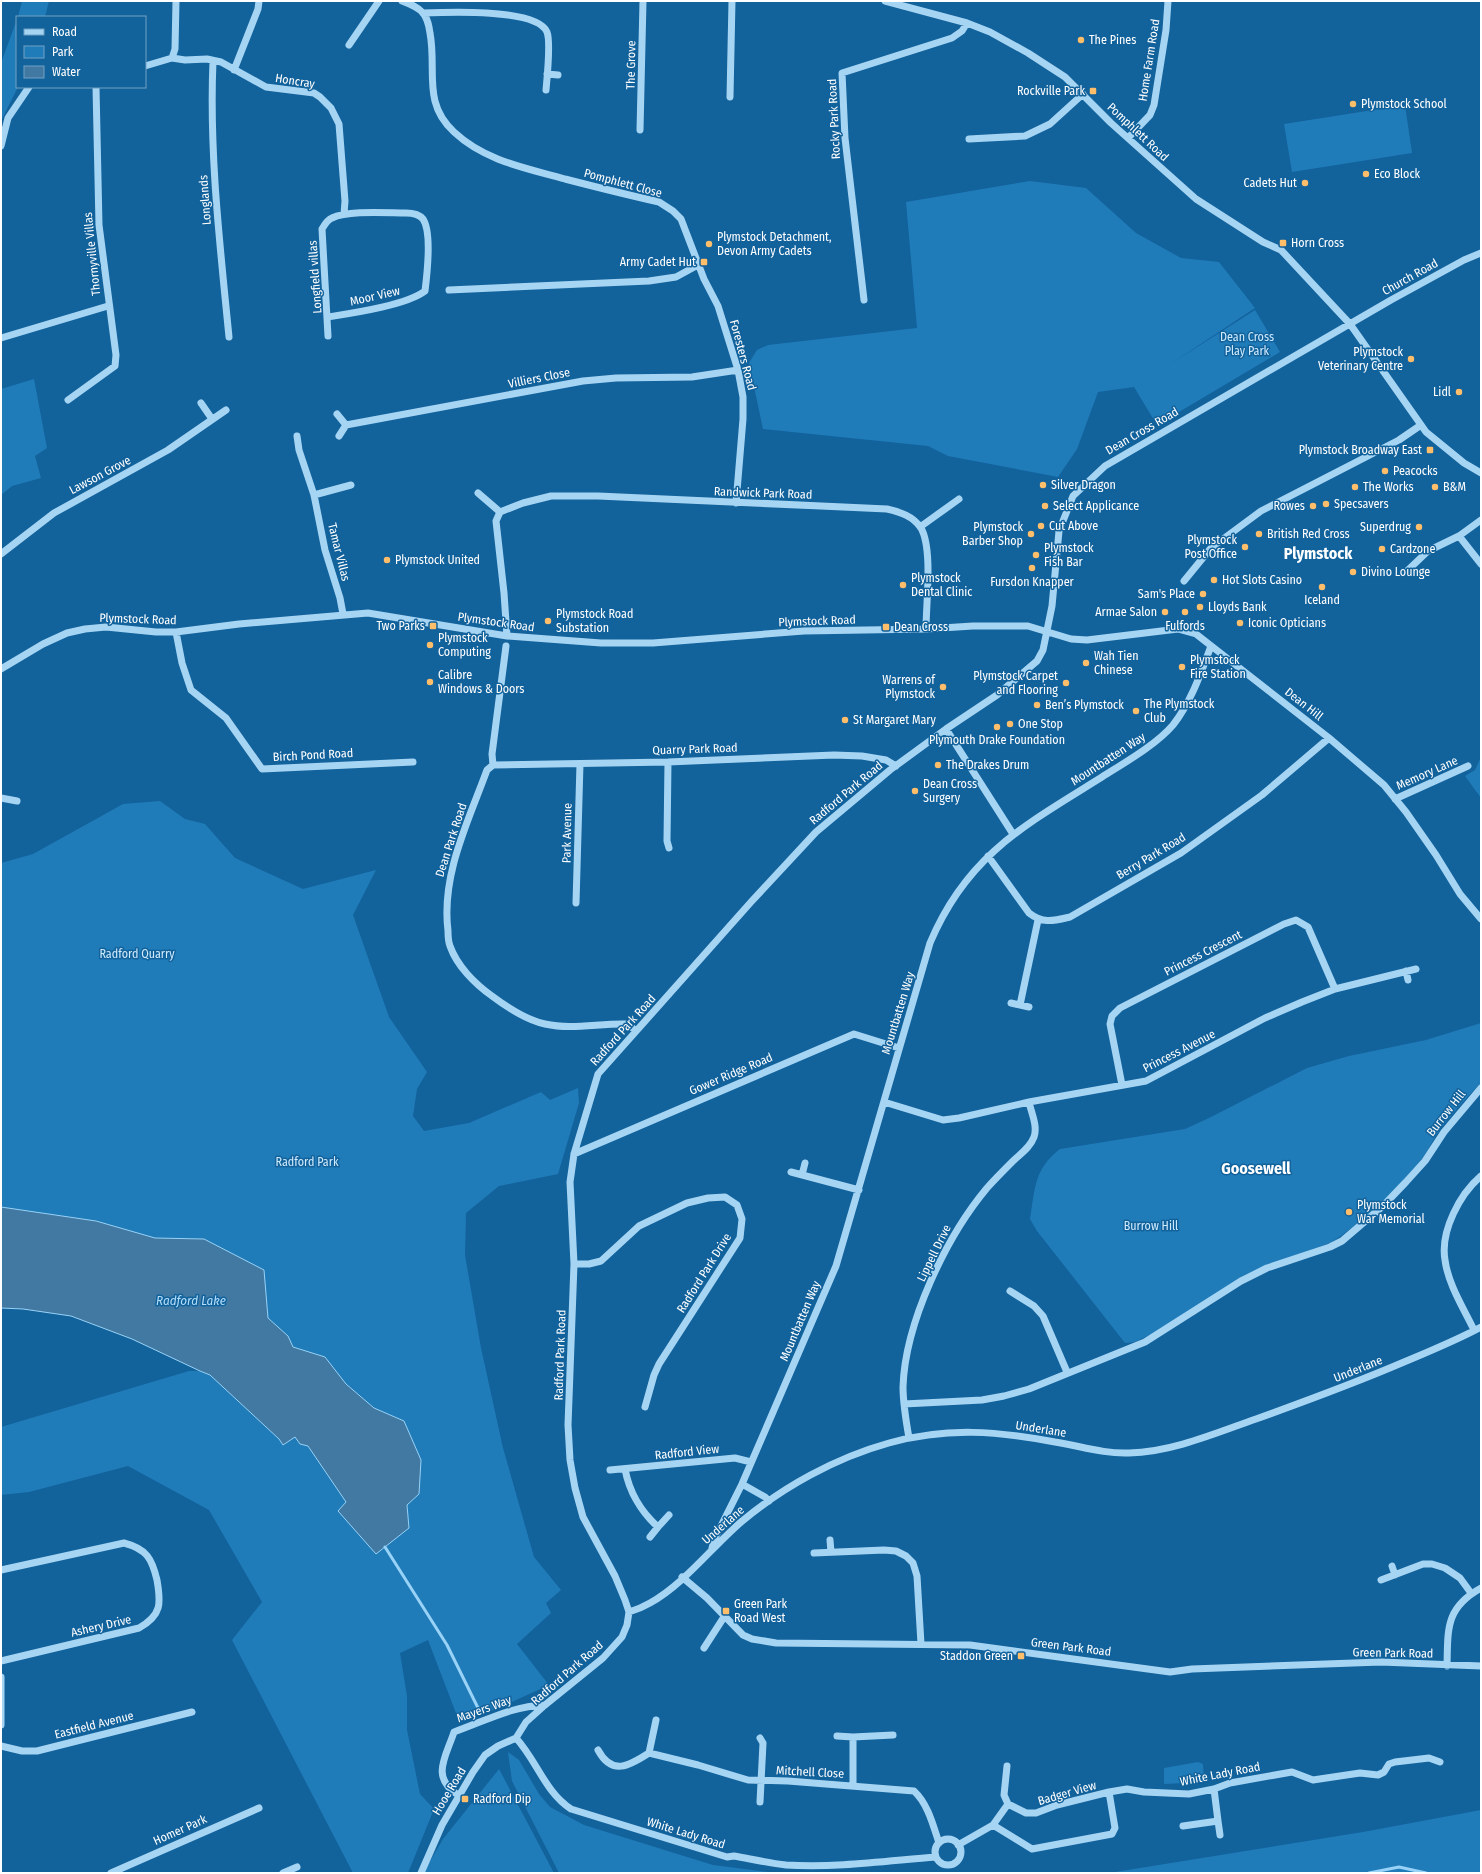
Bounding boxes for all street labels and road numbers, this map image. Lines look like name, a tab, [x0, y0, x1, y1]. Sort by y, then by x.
street label: Home Farm Road	[1136, 18, 1162, 102]
street label: The Grove	[624, 40, 638, 90]
street label: Honcray	[274, 71, 316, 91]
street label: Rocky Park Road	[825, 78, 843, 160]
street label: Pomphlett Road	[1104, 100, 1172, 164]
street label: Pomphlett Close	[582, 166, 664, 200]
street label: Longlands	[196, 174, 214, 226]
street label: Thornyville Villas	[81, 212, 103, 296]
street label: Longfield villas	[305, 240, 325, 314]
street label: Church Road	[1380, 256, 1440, 298]
street label: Moor View	[349, 283, 402, 309]
street label: Foresters Road	[727, 318, 759, 392]
street label: Villiers Close	[507, 365, 571, 391]
street label: Dean Cross Road	[1103, 405, 1181, 457]
street label: Lawson Grove	[67, 453, 133, 497]
street label: Randwick Park Road	[714, 484, 812, 502]
street label: Tamar Villas	[325, 522, 353, 582]
street label: Plymstock Road	[457, 610, 535, 634]
street label: Plymstock Road	[99, 611, 177, 627]
street label: Plymstock Road	[778, 613, 856, 629]
street label: Dean Hill	[1282, 685, 1326, 723]
street label: Mountbatten Way	[1068, 729, 1148, 788]
street label: Quarry Park Road	[652, 741, 738, 757]
street label: Birch Pond Road	[272, 746, 354, 764]
street label: Memory Lane	[1394, 753, 1460, 793]
street label: Radford Park Road	[807, 758, 885, 828]
street label: Dean Park Road	[432, 801, 470, 879]
street label: Park Avenue	[559, 803, 575, 863]
street label: Berry Park Road	[1114, 830, 1188, 882]
street label: Princess Crescent	[1162, 927, 1244, 979]
street label: Mountbatten Way	[879, 969, 917, 1056]
street label: Radford Park Road	[587, 992, 659, 1068]
street label: Princess Avenue	[1140, 1027, 1218, 1075]
street label: Gower Ridge Road	[687, 1050, 775, 1098]
street label: Burrow Hill	[1424, 1087, 1468, 1139]
street label: Lippell Drive	[914, 1222, 954, 1284]
street label: Radford Park Drive	[674, 1231, 734, 1315]
street label: Mountbatten Way	[777, 1278, 823, 1363]
street label: Radford Park Road	[551, 1309, 569, 1401]
street label: Underlane	[1332, 1353, 1384, 1385]
street label: Underlane	[1015, 1418, 1067, 1440]
street label: Radford View	[654, 1442, 720, 1462]
street label: Underlane	[699, 1503, 747, 1547]
street label: Ashery Drive	[69, 1612, 133, 1640]
street label: Green Park Road	[1030, 1635, 1112, 1659]
street label: Radford Park Road	[528, 1638, 606, 1708]
street label: Green Park Road	[1353, 1645, 1433, 1661]
street label: Mayers Way	[455, 1692, 514, 1725]
street label: Eastfield Avenue	[53, 1708, 135, 1742]
street label: White Lady Road	[1179, 1759, 1261, 1789]
street label: Mitchell Close	[776, 1763, 845, 1781]
street label: Hooe Road	[429, 1764, 469, 1818]
street label: Badger View	[1036, 1778, 1098, 1808]
street label: Homer Park	[151, 1812, 209, 1848]
street label: White Lady Road	[645, 1814, 727, 1852]

